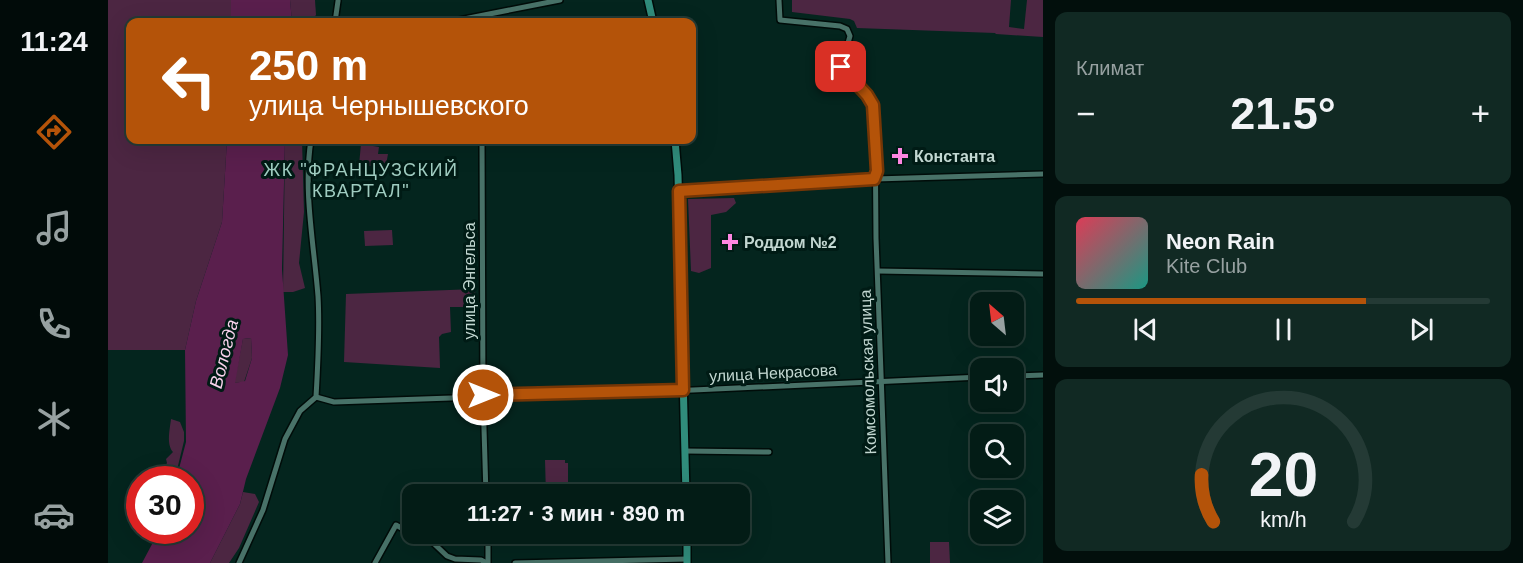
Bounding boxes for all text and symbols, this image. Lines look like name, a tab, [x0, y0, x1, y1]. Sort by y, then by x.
text: 11:24	[20, 27, 88, 57]
pin	[815, 41, 866, 92]
icon: left	[150, 42, 228, 120]
text: 250 m	[249, 42, 368, 89]
icon: arrive	[824, 50, 857, 83]
text: Климат	[1076, 57, 1144, 79]
text: 21.5°	[1230, 88, 1336, 139]
text: улица Чернышевского	[249, 91, 529, 121]
text: −	[1076, 95, 1095, 132]
text: +	[1471, 95, 1490, 132]
icon: directions	[33, 111, 75, 153]
marker: Константа	[891, 147, 909, 165]
place label: Константа	[914, 148, 995, 165]
district label: ЖК "ФРАНЦУЗСКИЙ КВАРТАЛ"	[264, 159, 458, 201]
icon: music	[33, 207, 75, 249]
street label: улица Энгельса	[461, 222, 478, 340]
text: Neon Rain	[1166, 229, 1275, 254]
marker: Роддом №2	[721, 233, 739, 251]
place label: Роддом №2	[744, 234, 837, 251]
text: Kite Club	[1166, 255, 1247, 277]
street label: Комсомольская улица	[857, 289, 879, 455]
north arrow	[970, 292, 1024, 346]
map controls	[970, 292, 1024, 544]
icon: phone	[33, 303, 75, 345]
icon: previous	[1129, 313, 1162, 346]
icon: pause	[1267, 313, 1300, 346]
icon: next	[1405, 313, 1438, 346]
water label: Вологда	[206, 317, 242, 391]
button: sound	[970, 358, 1024, 412]
street label: улица Некрасова	[709, 361, 837, 385]
position arrow	[451, 363, 515, 427]
icon: climate	[33, 398, 75, 440]
button: search	[970, 424, 1024, 478]
text: 20	[1248, 440, 1318, 509]
speed limit sign: 30	[126, 466, 204, 544]
button: layers	[970, 490, 1024, 544]
icon: car	[33, 494, 75, 536]
text: 11:27 · 3 мин · 890 m	[467, 501, 685, 526]
text: km/h	[1260, 509, 1306, 533]

